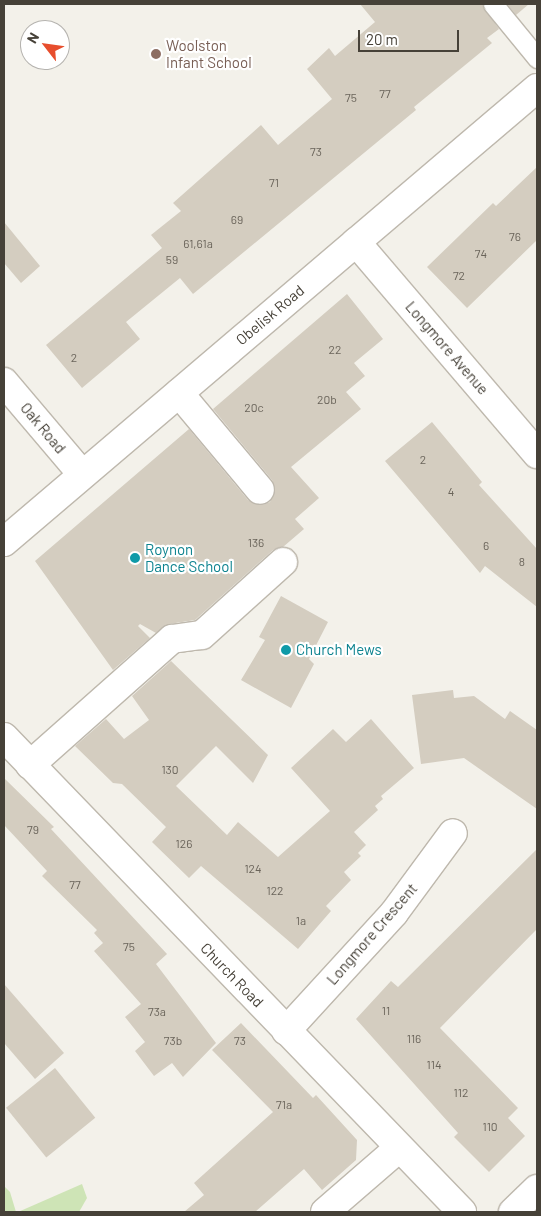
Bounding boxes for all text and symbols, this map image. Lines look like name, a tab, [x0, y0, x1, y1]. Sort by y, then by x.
north arrow	[20, 20, 70, 70]
scale bar	[361, 20, 462, 52]
text: N	[23, 29, 42, 46]
text: 20 m	[366, 30, 398, 48]
place label: Woolston Infant School	[166, 36, 252, 71]
marker: Woolston Infant School	[150, 48, 162, 60]
house number: 77	[379, 87, 391, 101]
house number: 75	[345, 91, 357, 105]
house number: 73	[310, 145, 322, 159]
house number: 71	[269, 176, 279, 190]
house number: 69	[231, 213, 243, 227]
house number: 76	[509, 230, 521, 244]
house number: 61,61a	[183, 237, 213, 251]
house number: 74	[475, 247, 487, 261]
house number: 59	[166, 253, 178, 267]
house number: 72	[453, 269, 465, 283]
street label: Obelisk Road	[232, 281, 308, 349]
street label: Longmore Avenue	[402, 298, 492, 398]
house number: 22	[329, 343, 341, 357]
house number: 2	[71, 351, 77, 365]
house number: 20b	[317, 393, 337, 407]
street label: Oak Road	[17, 399, 69, 457]
house number: 20c	[244, 401, 264, 415]
house number: 2	[420, 453, 426, 467]
house number: 4	[448, 485, 454, 499]
house number: 136	[248, 536, 264, 550]
house number: 6	[483, 539, 489, 553]
place label: Roynon Dance School	[145, 540, 233, 575]
marker: Roynon Dance School	[129, 552, 141, 564]
house number: 8	[519, 555, 525, 569]
place label: Church Mews	[296, 641, 382, 659]
marker: Church Mews	[280, 644, 292, 656]
house number: 130	[161, 763, 179, 777]
house number: 79	[27, 823, 39, 837]
house number: 126	[176, 837, 192, 851]
house number: 124	[244, 862, 262, 876]
house number: 77	[69, 878, 81, 892]
street label: Longmore Crescent	[323, 880, 421, 988]
house number: 122	[266, 884, 284, 898]
house number: 1a	[296, 914, 306, 928]
street label: Church Road	[197, 939, 267, 1011]
house number: 75	[123, 940, 135, 954]
house number: 11	[382, 1004, 390, 1018]
house number: 73a	[148, 1005, 166, 1019]
house number: 116	[407, 1032, 421, 1046]
house number: 73b	[164, 1034, 182, 1048]
house number: 73	[234, 1034, 246, 1048]
house number: 114	[426, 1058, 442, 1072]
house number: 112	[454, 1086, 468, 1100]
house number: 71a	[276, 1098, 292, 1112]
house number: 110	[482, 1120, 498, 1134]

